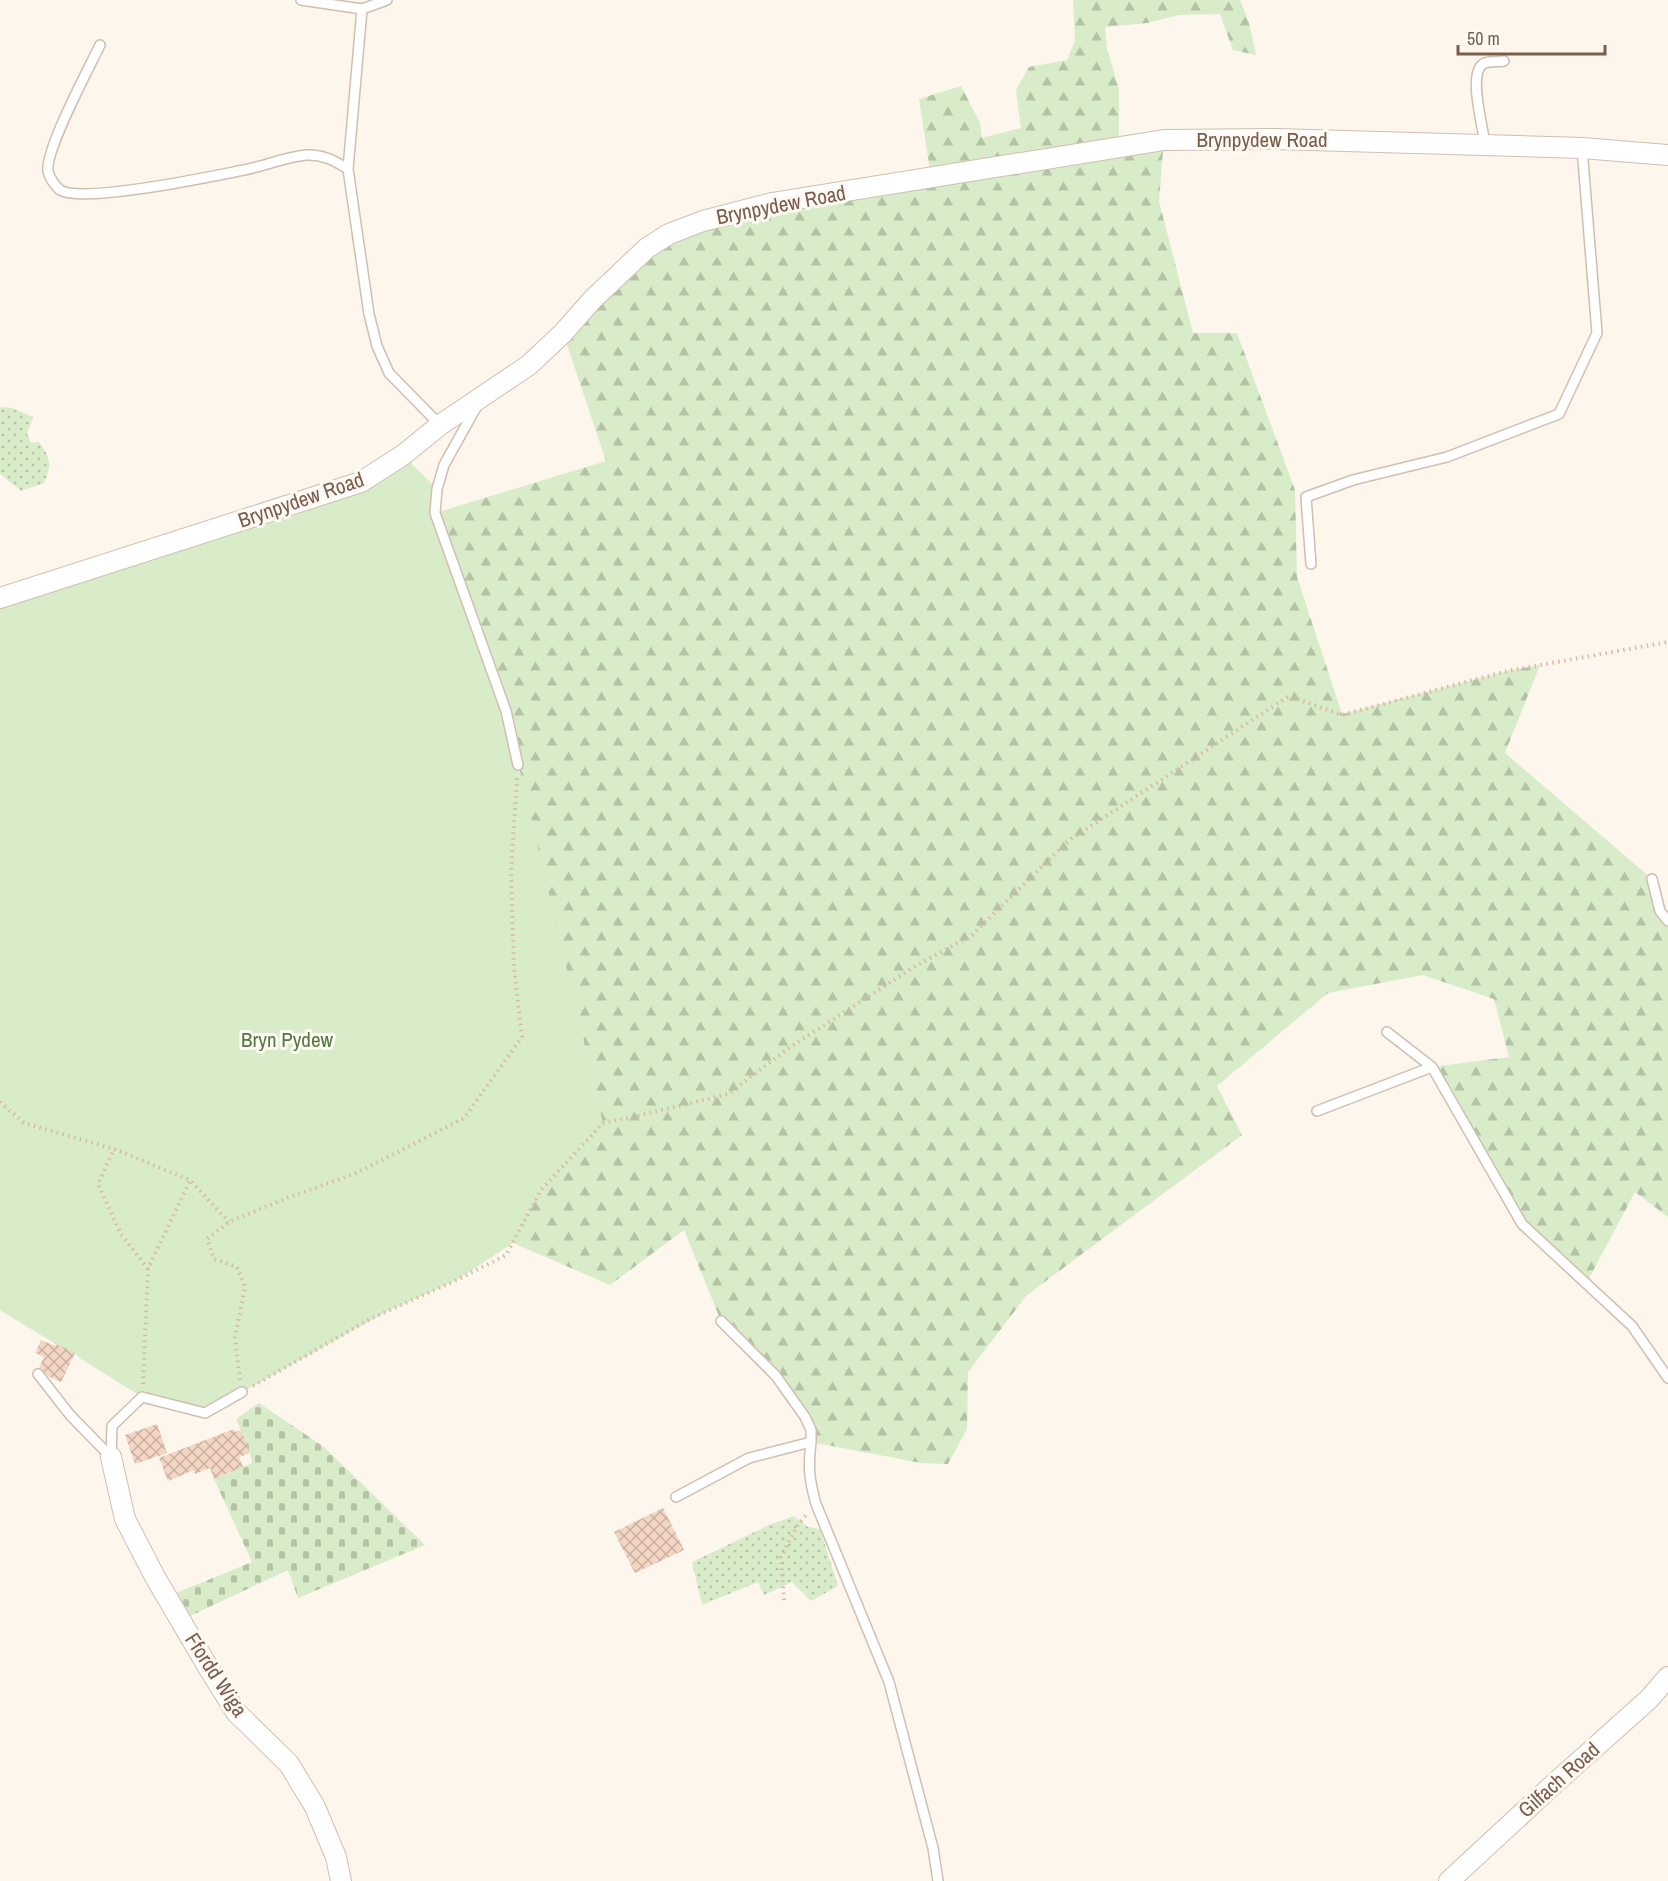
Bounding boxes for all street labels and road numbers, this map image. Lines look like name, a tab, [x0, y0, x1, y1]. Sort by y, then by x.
street label: Brynpydew Road	[1196, 125, 1328, 154]
street label: Brynpydew Road	[714, 178, 848, 231]
street label: Brynpydew Road	[234, 464, 368, 535]
street label: Ffordd Wiga	[178, 1627, 255, 1723]
street label: Gilfach Road	[1512, 1735, 1606, 1824]

